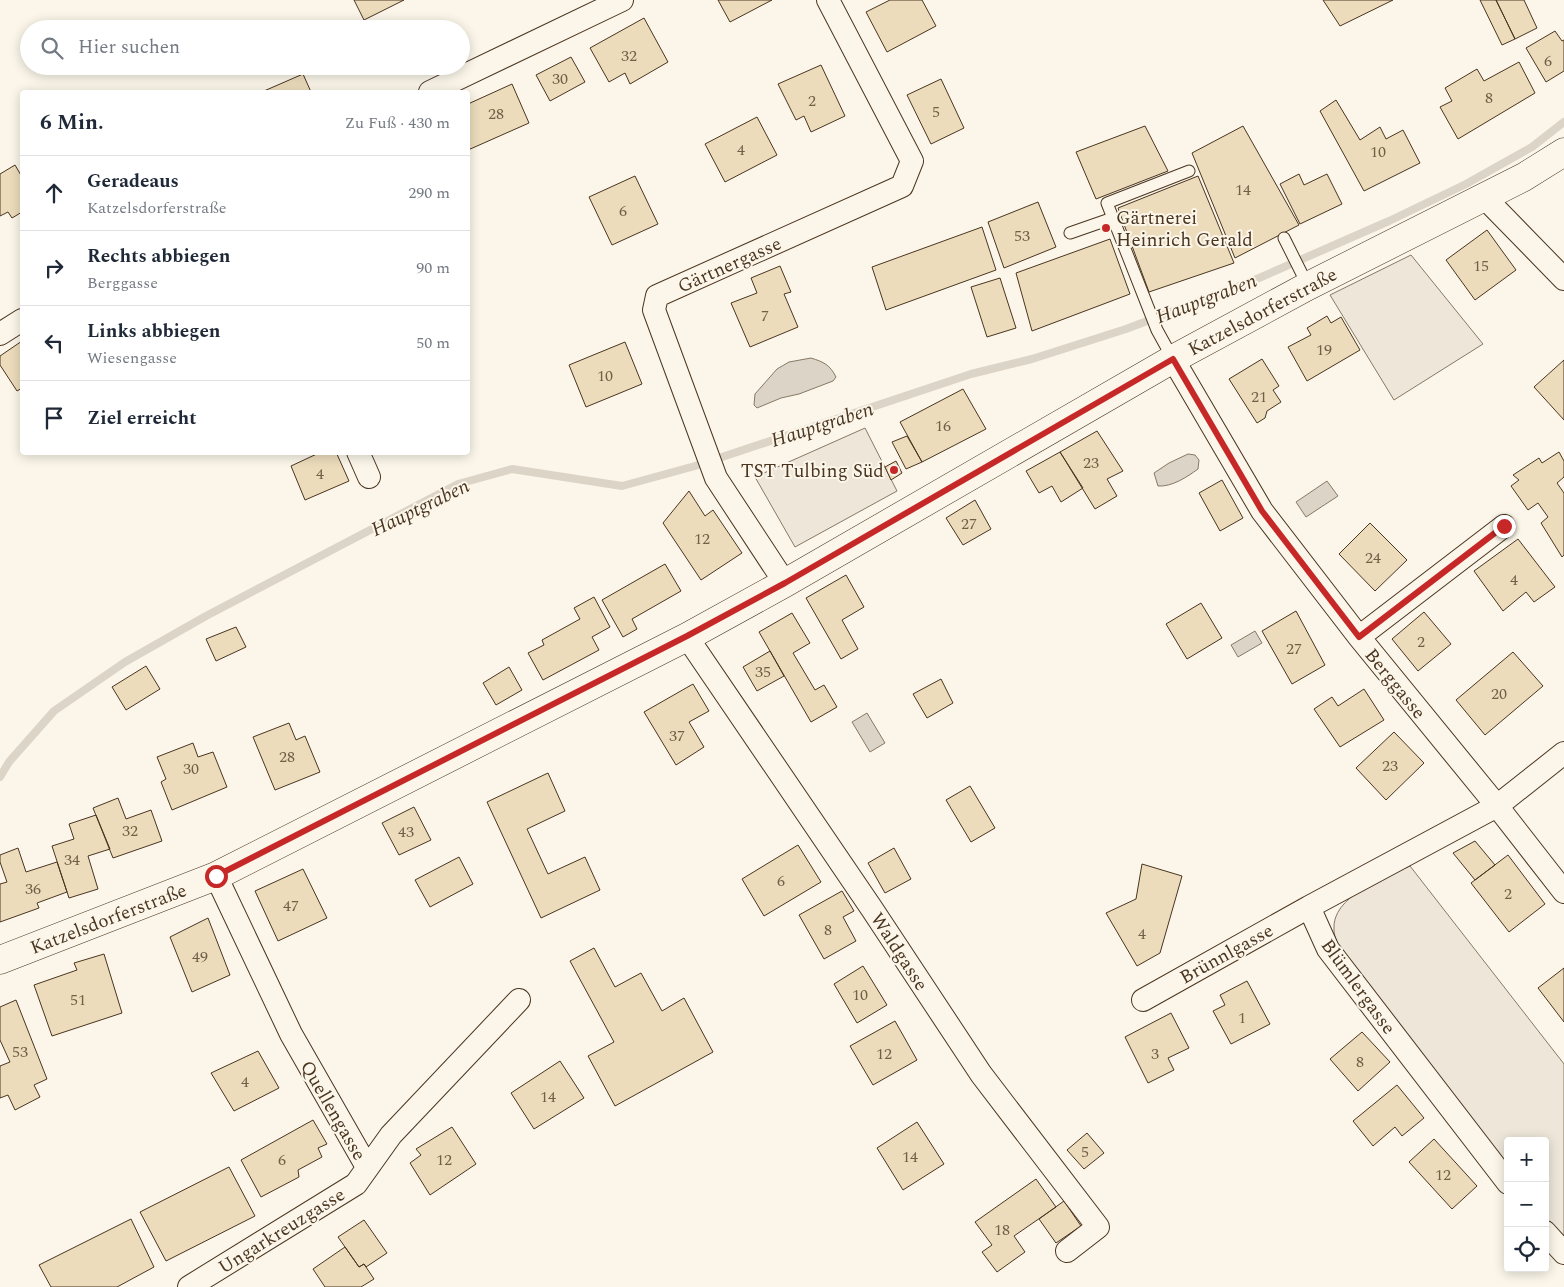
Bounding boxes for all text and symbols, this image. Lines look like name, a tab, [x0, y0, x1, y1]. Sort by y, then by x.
search box	[20, 20, 470, 75]
text: Hier suchen	[78, 33, 180, 62]
icon: search	[38, 34, 66, 62]
house number: 32	[621, 44, 637, 68]
house number: 6	[1544, 49, 1552, 73]
house number: 30	[552, 67, 568, 91]
house number: 8	[1485, 86, 1493, 110]
house number: 2	[808, 89, 816, 113]
house number: 5	[932, 100, 940, 124]
house number: 28	[488, 102, 504, 126]
text: 6 Min.	[40, 107, 104, 139]
text: Zu Fuß · 430 m	[345, 111, 450, 135]
house number: 4	[737, 138, 745, 162]
house number: 10	[1370, 140, 1386, 164]
text: Geradeaus	[87, 167, 179, 196]
house number: 14	[1235, 178, 1251, 202]
icon: ahead	[40, 179, 68, 207]
text: 290 m	[408, 181, 450, 205]
text: Katzelsdorferstraße	[87, 196, 227, 220]
house number: 6	[619, 199, 627, 223]
place label: Gärtnerei Heinrich Gerald	[1116, 204, 1253, 255]
marker: Gärtnerei Heinrich Gerald	[1100, 222, 1112, 234]
house number: 53	[1014, 224, 1030, 248]
street label: Gärtnergasse	[673, 230, 786, 301]
text: Rechts abbiegen	[87, 242, 231, 271]
icon: right	[40, 254, 68, 282]
house number: 15	[1473, 254, 1489, 278]
text: 90 m	[416, 256, 450, 280]
street label: Katzelsdorferstraße	[1183, 261, 1343, 364]
water label: Hauptgraben	[1151, 266, 1262, 332]
text: Berggasse	[87, 271, 158, 295]
house number: 7	[761, 304, 769, 328]
text: Links abbiegen	[87, 317, 221, 346]
icon: left	[40, 329, 68, 357]
text: 50 m	[416, 331, 450, 355]
house number: 19	[1316, 338, 1332, 362]
text: Wiesengasse	[87, 346, 177, 370]
house number: 10	[597, 364, 613, 388]
house number: 21	[1251, 385, 1267, 409]
water label: Hauptgraben	[767, 394, 878, 456]
icon: arrive	[40, 404, 68, 432]
text: Ziel erreicht	[87, 404, 197, 433]
house number: 16	[935, 414, 951, 438]
house number: 23	[1083, 451, 1099, 475]
place label: TST Tulbing Süd	[741, 457, 884, 486]
house number: 4	[316, 462, 324, 486]
marker: TST Tulbing Süd	[888, 464, 900, 476]
water label: Hauptgraben	[366, 471, 475, 545]
house number: 27	[961, 512, 977, 536]
route end	[1493, 515, 1516, 538]
house number: 12	[694, 527, 710, 551]
house number: 24	[1365, 546, 1381, 570]
house number: 4	[1510, 568, 1518, 592]
house number: 2	[1417, 630, 1425, 654]
house number: 27	[1286, 637, 1302, 661]
street label: Berggasse	[1357, 642, 1433, 726]
house number: 35	[755, 660, 771, 684]
house number: 20	[1491, 682, 1507, 706]
house number: 37	[669, 724, 685, 748]
house number: 28	[279, 745, 295, 769]
house number: 23	[1382, 754, 1398, 778]
house number: 30	[183, 757, 199, 781]
house number: 32	[122, 819, 138, 843]
house number: 43	[398, 820, 414, 844]
house number: 34	[64, 848, 80, 872]
route start	[205, 865, 228, 888]
house number: 6	[777, 869, 785, 893]
street label: Katzelsdorferstraße	[26, 876, 191, 963]
house number: 36	[25, 877, 41, 901]
house number: 2	[1504, 882, 1512, 906]
house number: 47	[283, 894, 299, 918]
street label: Waldgasse	[862, 907, 935, 997]
street label: Brünnlgasse	[1175, 917, 1279, 992]
house number: 8	[824, 918, 832, 942]
house number: 4	[1138, 922, 1146, 946]
street label: Blümlergasse	[1313, 933, 1402, 1041]
house number: 49	[192, 945, 208, 969]
house number: 10	[852, 983, 868, 1007]
house number: 51	[70, 988, 86, 1012]
house number: 1	[1238, 1006, 1246, 1030]
house number: 53	[12, 1040, 28, 1064]
house number: 12	[876, 1042, 892, 1066]
house number: 3	[1151, 1042, 1159, 1066]
house number: 8	[1356, 1050, 1364, 1074]
street label: Quellengasse	[292, 1055, 373, 1166]
house number: 4	[241, 1070, 249, 1094]
house number: 14	[540, 1085, 556, 1109]
map controls	[1504, 1137, 1549, 1272]
button: +	[1504, 1137, 1549, 1182]
house number: 5	[1081, 1140, 1089, 1164]
house number: 14	[902, 1145, 918, 1169]
house number: 6	[278, 1148, 286, 1172]
house number: 12	[436, 1148, 452, 1172]
house number: 12	[1435, 1163, 1451, 1187]
street label: Ungarkreuzgasse	[213, 1181, 351, 1282]
button: −	[1504, 1182, 1549, 1227]
house number: 18	[994, 1218, 1010, 1242]
button: locate	[1504, 1227, 1549, 1272]

